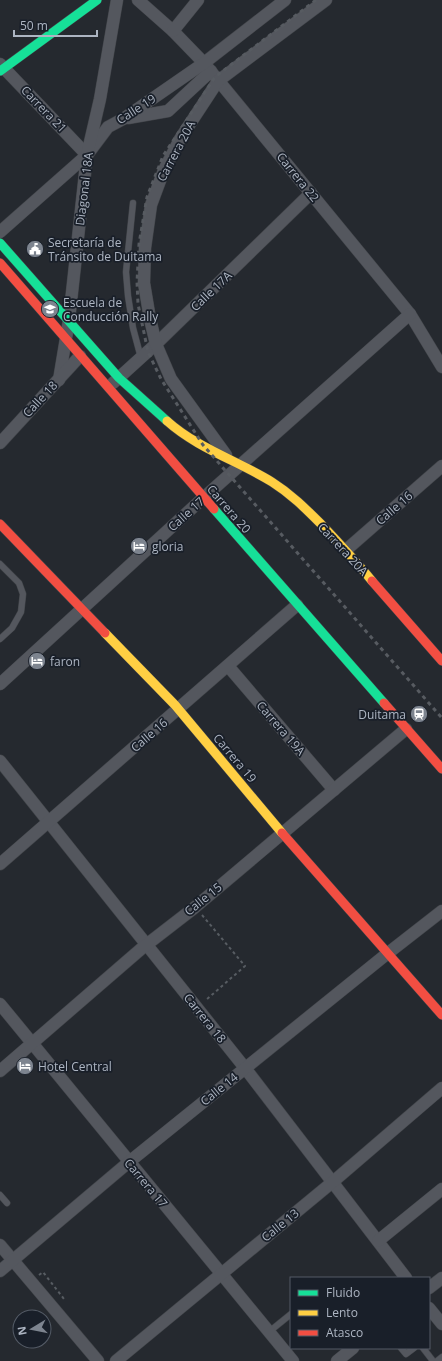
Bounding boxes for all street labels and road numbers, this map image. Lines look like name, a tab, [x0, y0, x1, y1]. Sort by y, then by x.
street label: Carrera 21	[17, 82, 71, 136]
street label: Calle 19	[113, 90, 159, 128]
street label: Carrera 20A	[153, 117, 199, 184]
street label: Carrera 22	[273, 149, 323, 205]
street label: Diagonal 18A	[71, 151, 97, 227]
street label: Calle 17A	[187, 267, 236, 315]
street label: Calle 18	[19, 377, 61, 421]
street label: Carrera 20	[203, 481, 255, 537]
street label: Calle 16	[372, 487, 416, 529]
street label: Calle 17	[164, 493, 208, 535]
street label: Carrera 20A	[314, 519, 372, 580]
street label: Carrera 19A	[253, 697, 310, 759]
street label: Calle 16	[127, 714, 171, 756]
street label: Carrera 19	[209, 730, 261, 786]
street label: Calle 15	[181, 879, 225, 919]
street label: Carrera 18	[180, 990, 230, 1046]
street label: Calle 14	[197, 1069, 241, 1109]
street label: Carrera 17	[120, 1155, 172, 1211]
street label: Calle 13	[258, 1205, 302, 1245]

